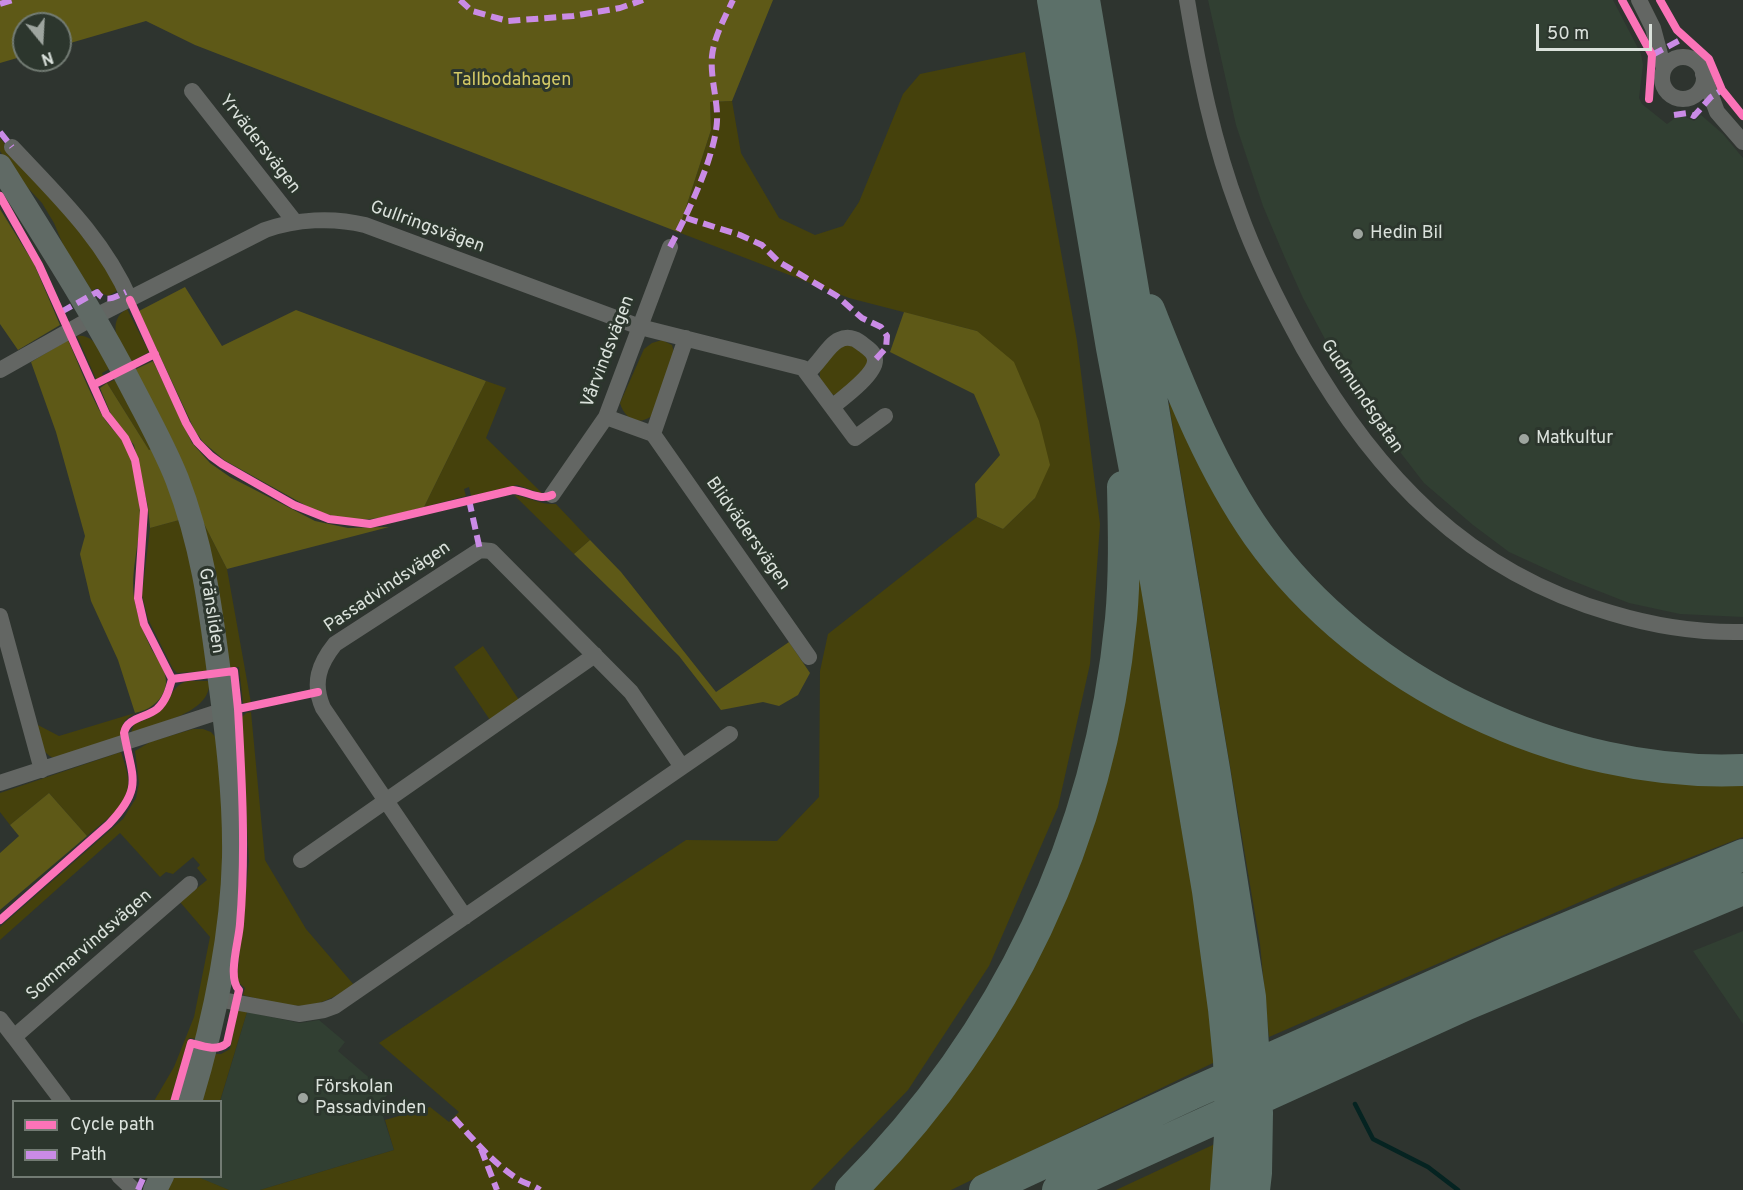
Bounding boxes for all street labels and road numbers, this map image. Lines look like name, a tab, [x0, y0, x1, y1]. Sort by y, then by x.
street label: Yrvädersvägen	[214, 91, 304, 199]
street label: Gullringsvägen	[367, 197, 487, 259]
street label: Vårvindsvägen	[578, 293, 640, 411]
street label: Gudmundsgatan	[1315, 336, 1407, 458]
street label: Blidvädersvägen	[700, 473, 794, 595]
street label: Passadvindsvägen	[321, 538, 455, 638]
street label: Gränsliden	[193, 567, 227, 655]
street label: Sommarvindsvägen	[23, 886, 157, 1006]

